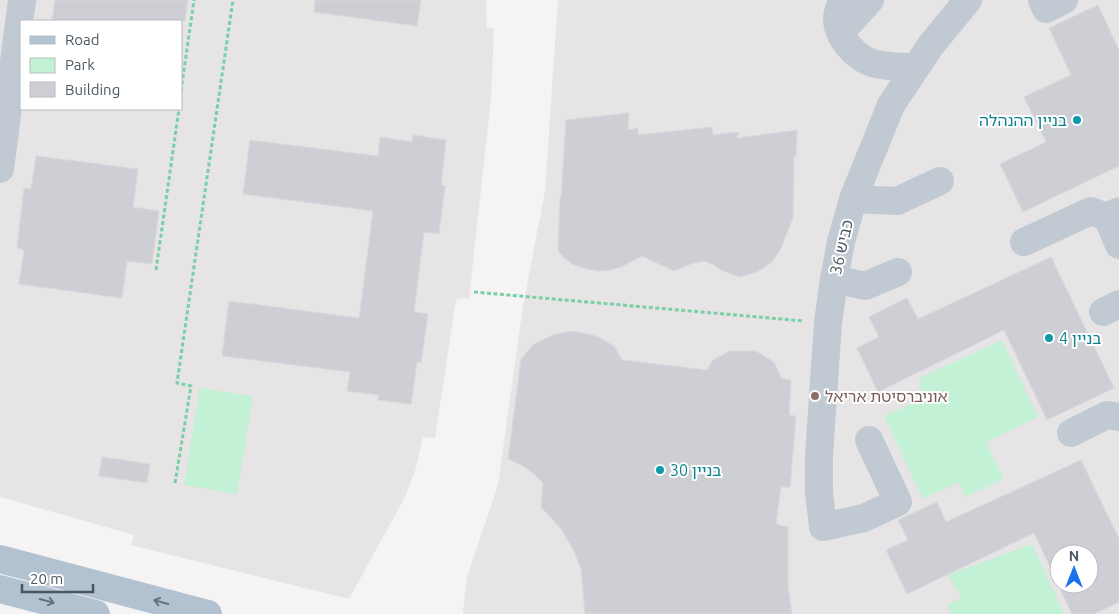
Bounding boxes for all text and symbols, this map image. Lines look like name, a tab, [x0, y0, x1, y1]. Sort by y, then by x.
legend	[20, 20, 182, 110]
text: Road	[65, 31, 100, 48]
text: Park	[65, 56, 95, 73]
text: Building	[65, 81, 120, 98]
place label: בניין ההנהלה	[979, 111, 1067, 129]
marker: בניין ההנהלה	[1071, 114, 1083, 126]
street label: כביש 36	[826, 218, 856, 276]
place label: בניין 4	[1059, 329, 1101, 347]
marker: בניין 4	[1043, 332, 1055, 344]
place label: אוניברסיטת אריאל	[825, 387, 948, 405]
marker: אוניברסיטת אריאל	[809, 390, 821, 402]
place label: בניין 30	[670, 461, 721, 479]
marker: בניין 30	[654, 464, 666, 476]
north arrow	[1049, 544, 1099, 594]
text: N	[1069, 548, 1079, 564]
scale bar	[22, 562, 94, 594]
text: 20 m	[30, 570, 63, 587]
one-way arrow	[154, 596, 170, 606]
one-way arrow	[39, 597, 55, 606]

